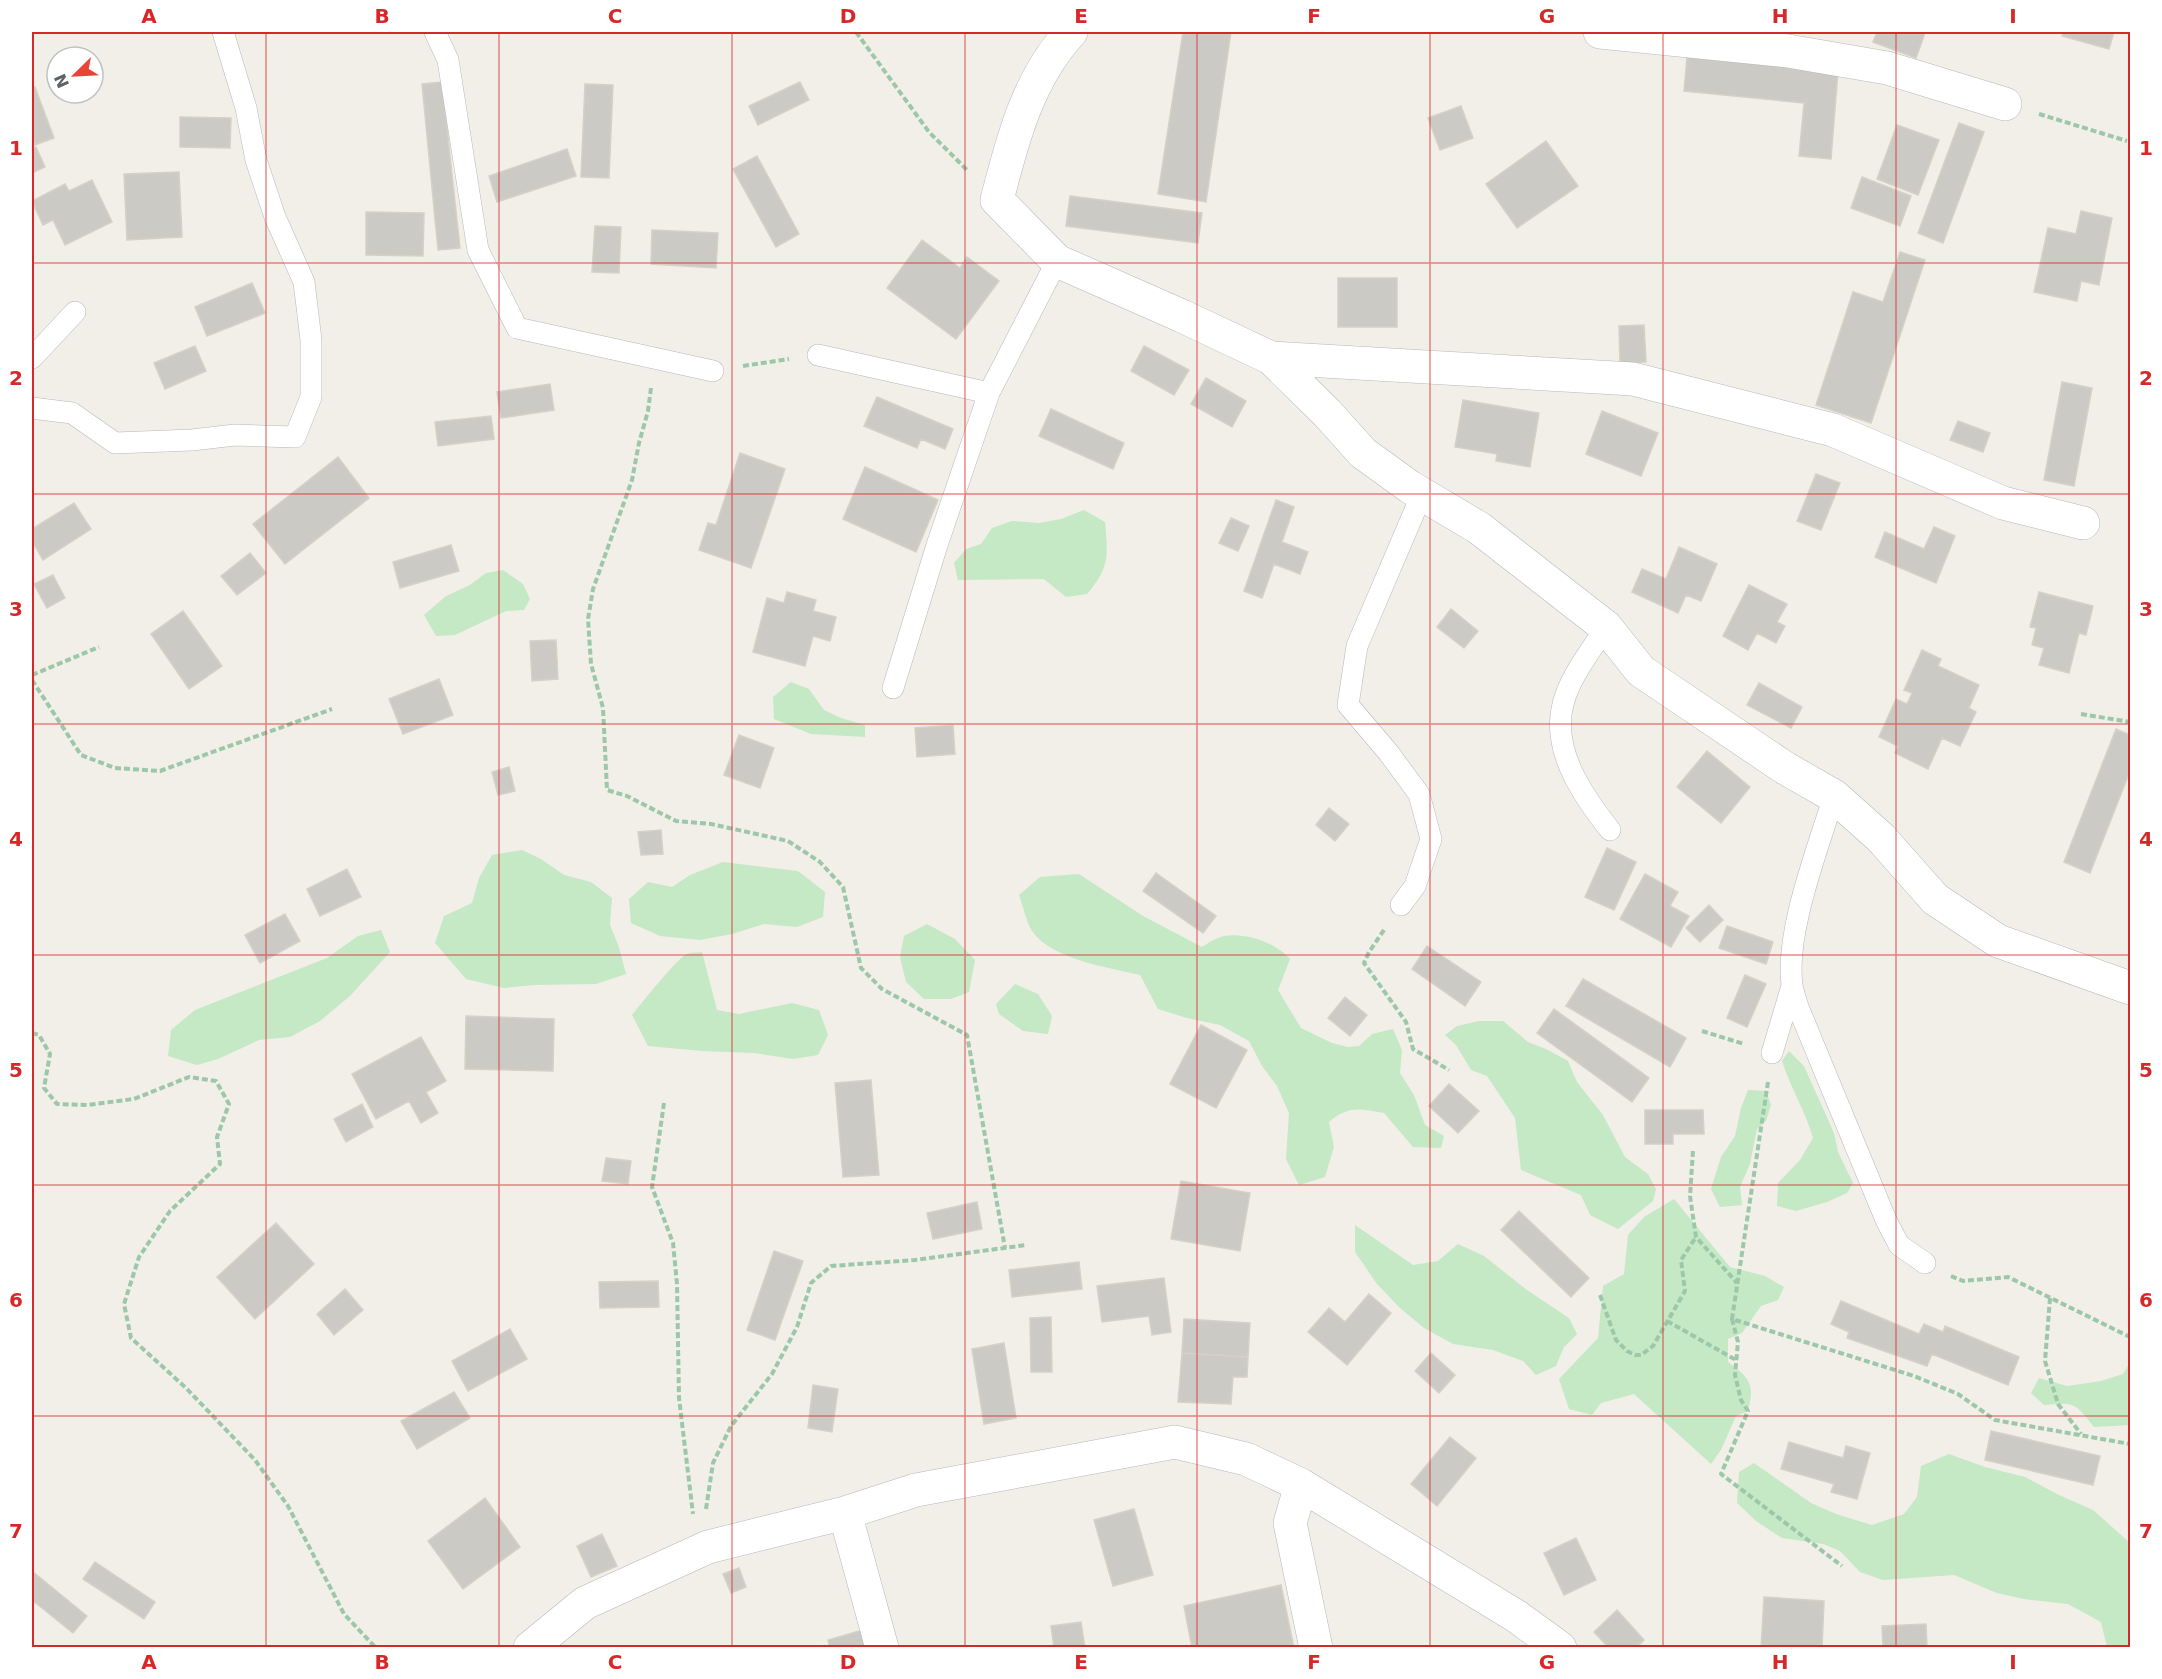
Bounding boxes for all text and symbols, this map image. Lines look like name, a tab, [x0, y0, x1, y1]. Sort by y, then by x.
text: A	[141, 4, 157, 28]
text: B	[374, 4, 390, 28]
text: C	[608, 4, 622, 28]
text: D	[840, 4, 856, 28]
text: E	[1074, 4, 1088, 28]
text: F	[1307, 4, 1321, 28]
text: G	[1539, 4, 1555, 28]
text: H	[1772, 4, 1788, 28]
text: I	[2009, 4, 2017, 28]
north arrow	[45, 45, 105, 105]
text: N	[50, 71, 73, 91]
text: 1	[9, 136, 23, 160]
text: 1	[2139, 136, 2153, 160]
text: 2	[9, 366, 23, 390]
text: 2	[2139, 366, 2153, 390]
text: 3	[9, 597, 23, 621]
text: 3	[2139, 597, 2153, 621]
text: 4	[9, 827, 23, 851]
text: 4	[2139, 827, 2153, 851]
text: 5	[9, 1058, 23, 1082]
text: 5	[2139, 1058, 2153, 1082]
text: 6	[9, 1288, 23, 1312]
text: 6	[2139, 1288, 2153, 1312]
text: 7	[9, 1519, 23, 1543]
text: 7	[2139, 1519, 2153, 1543]
text: A	[141, 1650, 157, 1674]
text: B	[374, 1650, 390, 1674]
text: C	[608, 1650, 622, 1674]
text: D	[840, 1650, 856, 1674]
text: E	[1074, 1650, 1088, 1674]
text: F	[1307, 1650, 1321, 1674]
text: G	[1539, 1650, 1555, 1674]
text: H	[1772, 1650, 1788, 1674]
text: I	[2009, 1650, 2017, 1674]

